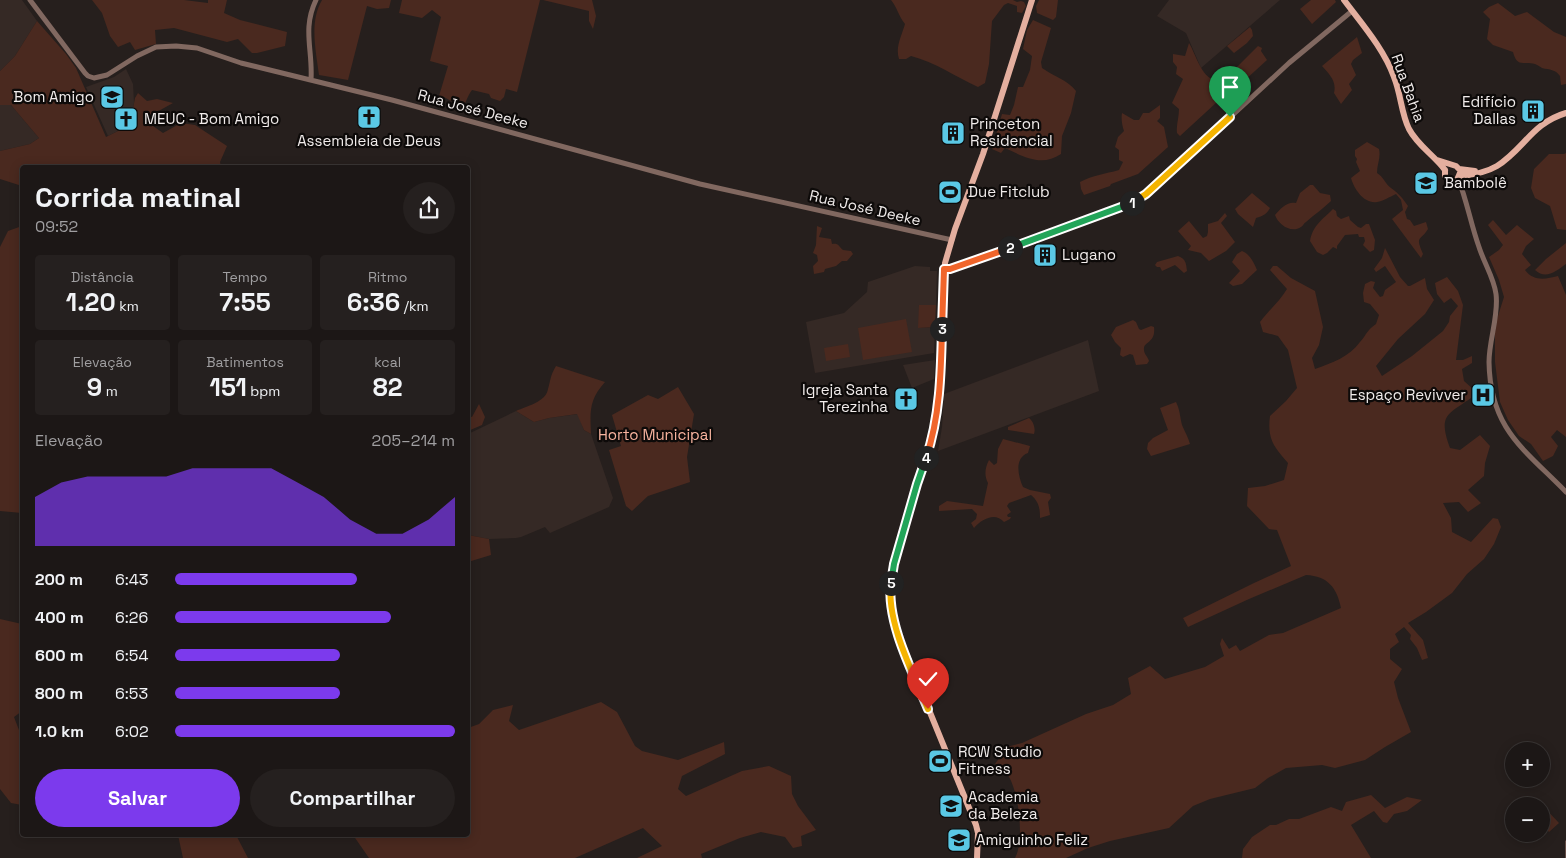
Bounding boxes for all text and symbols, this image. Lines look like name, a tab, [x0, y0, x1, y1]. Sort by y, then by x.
street label: Rua Bahia	[1387, 51, 1430, 125]
pin	[1209, 66, 1251, 117]
icon: arrive	[1216, 73, 1244, 101]
school or university icon: Bom Amigo	[99, 84, 125, 110]
street label: Rua José Deeke	[416, 85, 531, 132]
place label: Bom Amigo	[13, 87, 94, 106]
place label: Edifício Dallas	[1462, 92, 1516, 128]
building icon: Edifício Dallas	[1520, 98, 1546, 124]
church icon: Assembleia de Deus	[356, 104, 382, 130]
church icon: MEUC - Bom Amigo	[113, 106, 139, 132]
place label: MEUC - Bom Amigo	[144, 109, 279, 128]
place label: Princeton Residencial	[970, 114, 1053, 150]
building icon: Princeton Residencial	[940, 120, 966, 146]
place label: Assembleia de Deus	[297, 131, 441, 150]
school or university icon: Bambolê	[1413, 170, 1439, 196]
place label: Bambolê	[1444, 173, 1507, 192]
text: Corrida matinal	[35, 179, 241, 215]
sports icon: Due Fitclub	[937, 179, 963, 205]
button: share	[403, 182, 455, 234]
place label: Due Fitclub	[968, 182, 1050, 201]
street label: Rua José Deeke	[808, 185, 923, 230]
pin: 1	[1120, 190, 1144, 216]
text: 1	[1129, 194, 1136, 212]
text: 09:52	[35, 216, 78, 237]
pin: 2	[998, 236, 1022, 260]
text: 2	[1006, 239, 1015, 257]
building icon: Lugano	[1032, 242, 1058, 268]
place label: Lugano	[1062, 245, 1116, 264]
text: Distância	[71, 268, 134, 286]
text: Tempo	[223, 268, 267, 286]
text: Ritmo	[368, 268, 407, 286]
text: 1.20	[66, 286, 116, 318]
text: 7:55	[219, 286, 271, 318]
text: 6:36	[347, 286, 400, 318]
text: km	[116, 297, 139, 315]
text: /km	[400, 297, 429, 315]
pin: 3	[930, 316, 954, 342]
text: 3	[938, 320, 947, 338]
text: Elevação	[73, 353, 132, 371]
text: Batimentos	[206, 353, 284, 371]
text: kcal	[374, 353, 401, 371]
text: 9	[87, 371, 102, 403]
text: 151	[210, 371, 247, 403]
text: 82	[373, 371, 403, 403]
place label: Igreja Santa Terezinha	[802, 380, 888, 416]
text: m	[102, 382, 118, 400]
text: bpm	[247, 382, 280, 400]
hospital icon: Espaço Revivver	[1470, 382, 1496, 408]
place label: Espaço Revivver	[1349, 385, 1466, 404]
church icon: Igreja Santa Terezinha	[893, 386, 919, 412]
park label: Horto Municipal	[598, 425, 712, 444]
text: Elevação	[35, 430, 103, 451]
text: 205–214 m	[372, 430, 455, 451]
pin: 4	[914, 446, 938, 470]
text: 4	[922, 449, 931, 467]
text: 200 m	[35, 569, 83, 590]
text: 6:43	[115, 569, 149, 590]
pin: 5	[878, 570, 904, 596]
text: 5	[887, 574, 896, 592]
text: 400 m	[35, 607, 84, 628]
text: 6:26	[115, 607, 148, 628]
text: 600 m	[35, 645, 83, 666]
text: 6:54	[115, 645, 148, 666]
pin	[907, 658, 949, 709]
icon: check	[914, 665, 942, 693]
text: 800 m	[35, 683, 83, 704]
text: 6:53	[115, 683, 148, 704]
text: 1.0 km	[35, 721, 84, 742]
text: 6:02	[115, 721, 149, 742]
place label: RCW Studio Fitness	[958, 742, 1042, 778]
map controls	[1505, 742, 1550, 842]
button: +	[1505, 742, 1550, 787]
sports icon: RCW Studio Fitness	[927, 748, 953, 774]
button: Salvar	[35, 769, 240, 827]
button: Compartilhar	[250, 769, 455, 827]
place label: Academia da Beleza	[968, 787, 1039, 823]
school or university icon: Academia da Beleza	[938, 793, 964, 819]
button: −	[1505, 797, 1550, 842]
school or university icon: Amiguinho Feliz	[946, 827, 972, 853]
place label: Amiguinho Feliz	[976, 830, 1088, 849]

